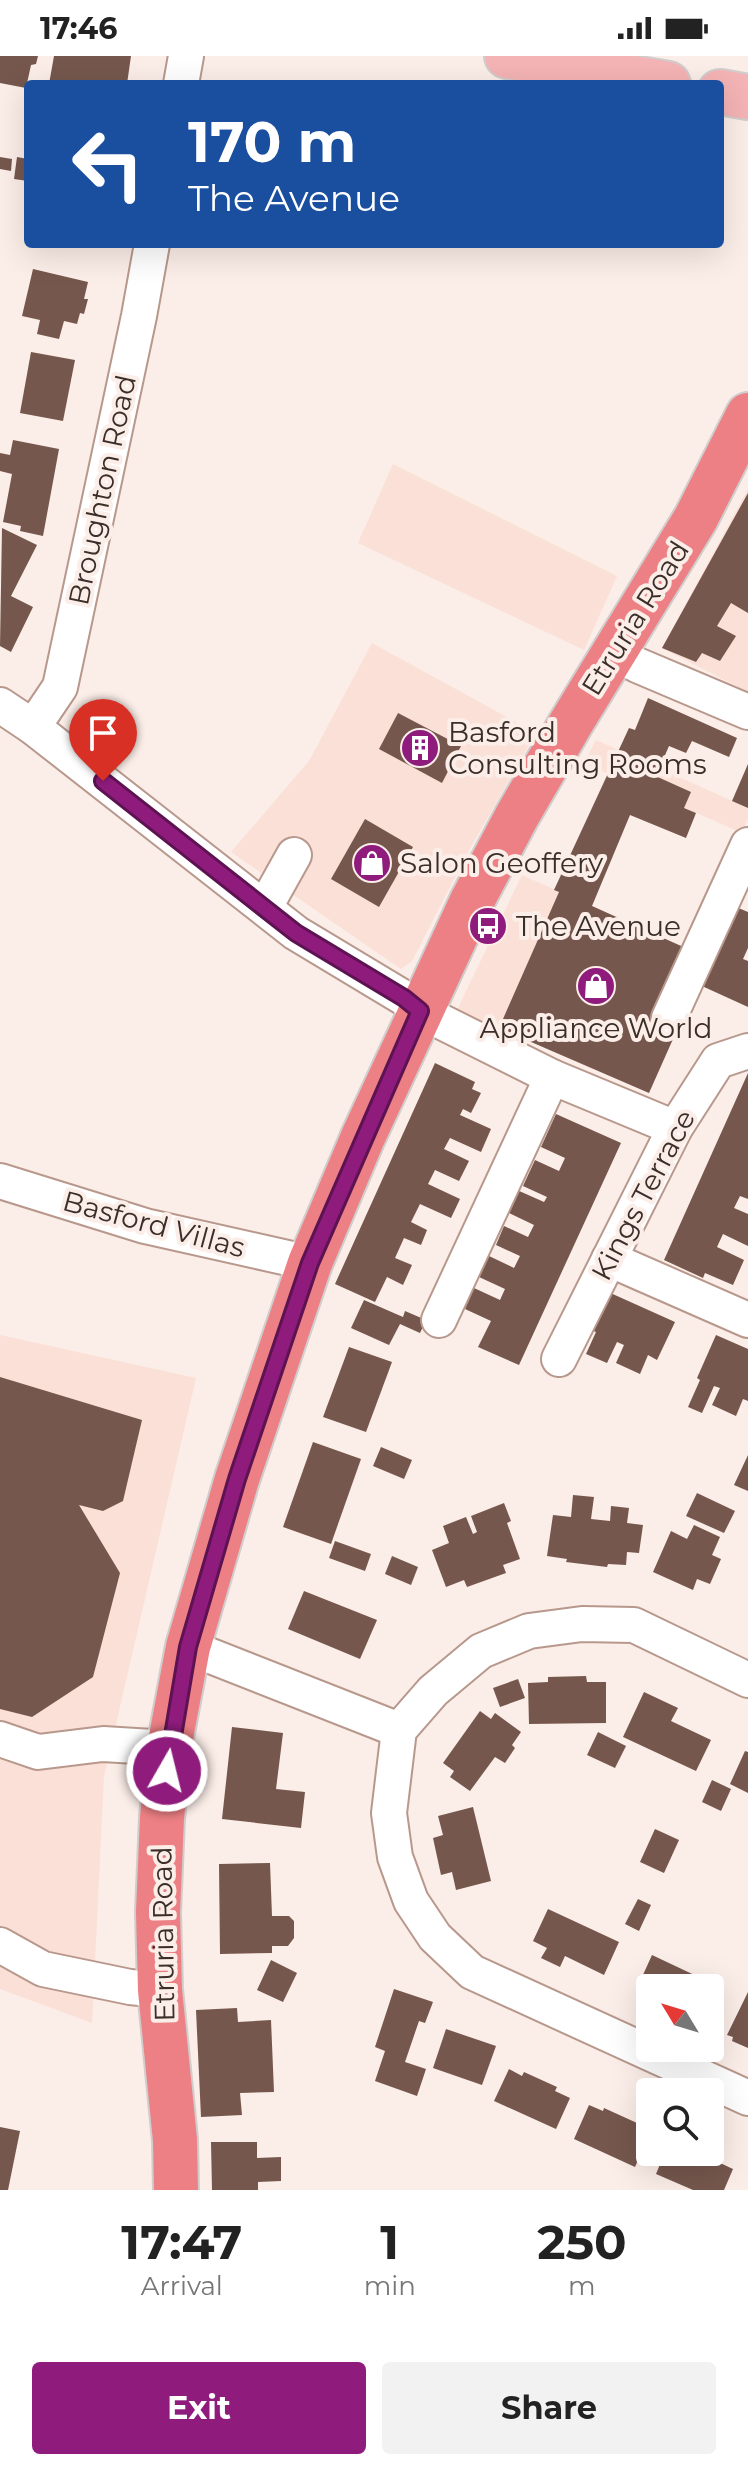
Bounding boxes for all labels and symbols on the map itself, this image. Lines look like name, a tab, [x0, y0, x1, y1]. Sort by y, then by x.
street label: Broughton Road	[61, 372, 143, 608]
street label: Etruria Road	[574, 535, 696, 701]
pin	[69, 699, 137, 781]
place label: Basford Consulting Rooms	[448, 715, 707, 781]
building icon: Basford Consulting Rooms	[399, 727, 441, 769]
shop icon: Salon Geoffery	[351, 842, 393, 884]
place label: Salon Geoffery	[400, 846, 604, 880]
bus stop icon: The Avenue	[467, 905, 509, 947]
place label: The Avenue	[516, 909, 681, 943]
shop icon: Appliance World	[575, 965, 617, 1007]
place label: Appliance World	[480, 1011, 712, 1045]
street label: Kings Terrace	[584, 1104, 702, 1286]
street label: Basford Villas	[59, 1183, 249, 1265]
position arrow	[125, 1729, 209, 1813]
street label: Etruria Road	[144, 1846, 182, 2022]
north arrow	[636, 1974, 724, 2062]

